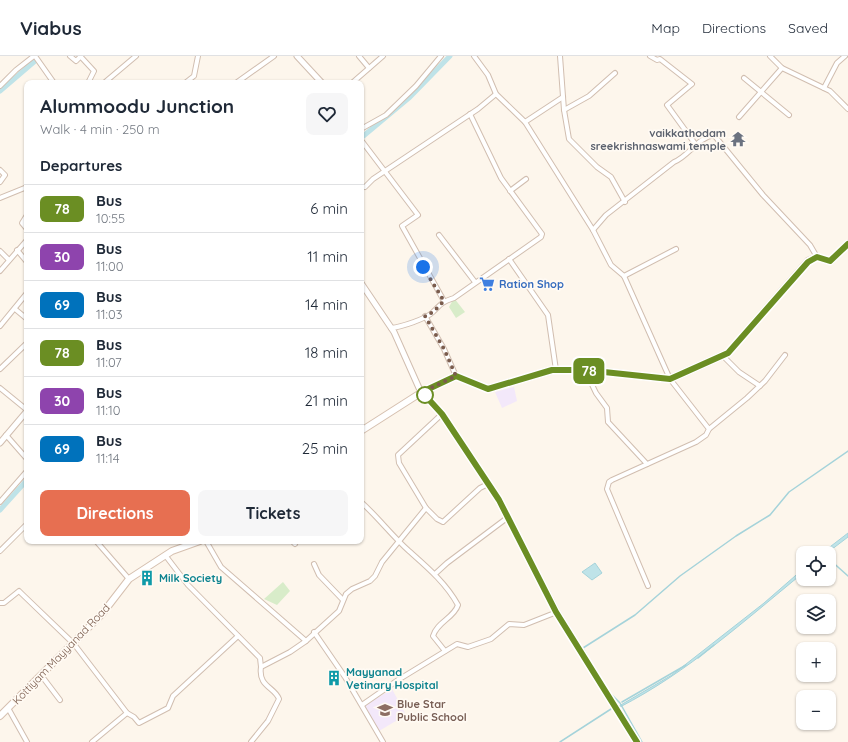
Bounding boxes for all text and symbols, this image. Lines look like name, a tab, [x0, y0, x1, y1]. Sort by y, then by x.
text: Viabus	[20, 16, 82, 40]
text: Map	[651, 19, 680, 37]
text: Directions	[702, 19, 766, 37]
text: Saved	[788, 19, 828, 37]
button: heart	[306, 93, 348, 135]
text: Alummoodu Junction	[40, 94, 234, 118]
text: Walk · 4 min · 250 m	[40, 121, 160, 137]
place label: vaikkathodam sreekrishnaswami temple	[590, 126, 727, 153]
temple icon: vaikkathodam sreekrishnaswami temple	[729, 130, 747, 148]
text: Departures	[40, 156, 122, 175]
text: Bus	[96, 191, 122, 210]
text: 6 min	[310, 199, 348, 218]
text: 78	[54, 200, 70, 218]
text: 10:55	[96, 210, 125, 226]
text: Bus	[96, 239, 122, 258]
text: 11 min	[307, 247, 348, 266]
text: 30	[54, 248, 70, 266]
your location	[413, 257, 433, 277]
text: 11:00	[96, 258, 124, 274]
supermarket icon: Ration Shop	[478, 275, 496, 293]
place label: Ration Shop	[499, 277, 564, 291]
text: Bus	[96, 287, 122, 306]
text: 14 min	[305, 295, 348, 314]
text: 69	[54, 296, 70, 314]
text: 11:03	[96, 306, 123, 322]
text: Bus	[96, 335, 122, 354]
text: 18 min	[305, 343, 348, 362]
text: 78	[54, 344, 70, 362]
text: 11:07	[96, 354, 122, 370]
line badge: 78	[571, 358, 607, 384]
text: 78	[581, 362, 597, 380]
text: Bus	[96, 383, 122, 402]
unlabelled marker	[416, 386, 434, 404]
text: 21 min	[304, 391, 348, 410]
text: 30	[54, 392, 70, 410]
text: 11:10	[96, 402, 121, 418]
text: Bus	[96, 431, 122, 450]
text: 25 min	[302, 439, 348, 458]
text: 69	[54, 440, 70, 458]
text: 11:14	[96, 450, 120, 466]
button: Directions	[40, 490, 190, 536]
button: Tickets	[198, 490, 348, 536]
map controls	[796, 546, 836, 730]
button: locate	[796, 546, 836, 586]
building icon: Milk Society	[138, 569, 156, 587]
place label: Milk Society	[159, 571, 222, 585]
button: layers	[796, 594, 836, 634]
street label: Kottiyam Mayyanad Road	[9, 601, 113, 707]
button: +	[796, 642, 836, 682]
place label: Mayyanad Vetinary Hospital	[346, 665, 439, 692]
building icon: Mayyanad Vetinary Hospital	[325, 669, 343, 687]
button: −	[796, 690, 836, 730]
place label: Blue Star Public School	[397, 697, 467, 724]
school or university icon: Blue Star Public School	[376, 701, 394, 719]

